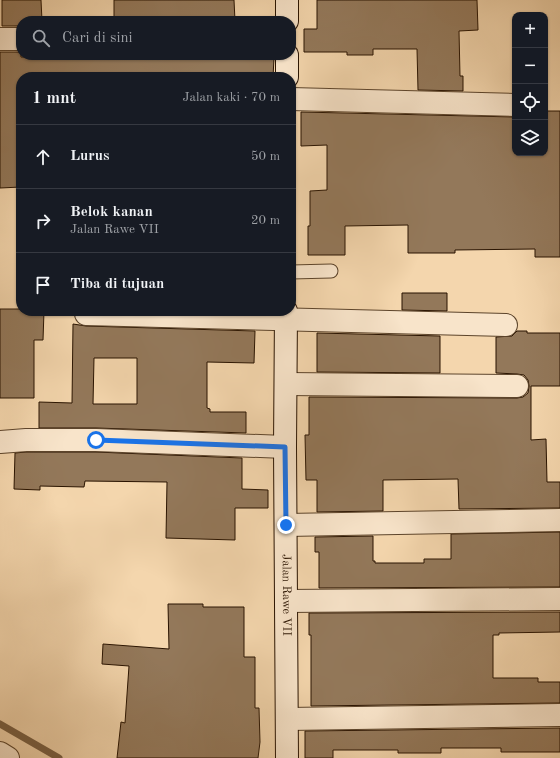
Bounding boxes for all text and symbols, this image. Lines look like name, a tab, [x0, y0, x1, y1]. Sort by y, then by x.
map controls	[512, 12, 548, 156]
button: +	[512, 12, 548, 48]
search box	[16, 16, 296, 60]
icon: search	[30, 27, 52, 49]
text: Cari di sini	[62, 31, 133, 46]
button: −	[512, 48, 548, 84]
button: locate	[512, 84, 548, 120]
text: 1 mnt	[32, 90, 76, 107]
text: Jalan kaki · 70 m	[183, 91, 280, 104]
button: layers	[512, 120, 548, 156]
icon: ahead	[32, 146, 54, 168]
text: Lurus	[70, 149, 110, 164]
text: 50 m	[251, 150, 280, 163]
text: Belok kanan	[70, 205, 153, 220]
icon: right	[32, 210, 54, 232]
text: 20 m	[251, 214, 280, 227]
text: Jalan Rawe VII	[70, 223, 159, 236]
icon: arrive	[32, 274, 54, 296]
text: Tiba di tujuan	[70, 277, 164, 292]
route start	[87, 431, 105, 449]
route end	[277, 516, 295, 534]
street label: Jalan Rawe VII	[280, 554, 292, 636]

